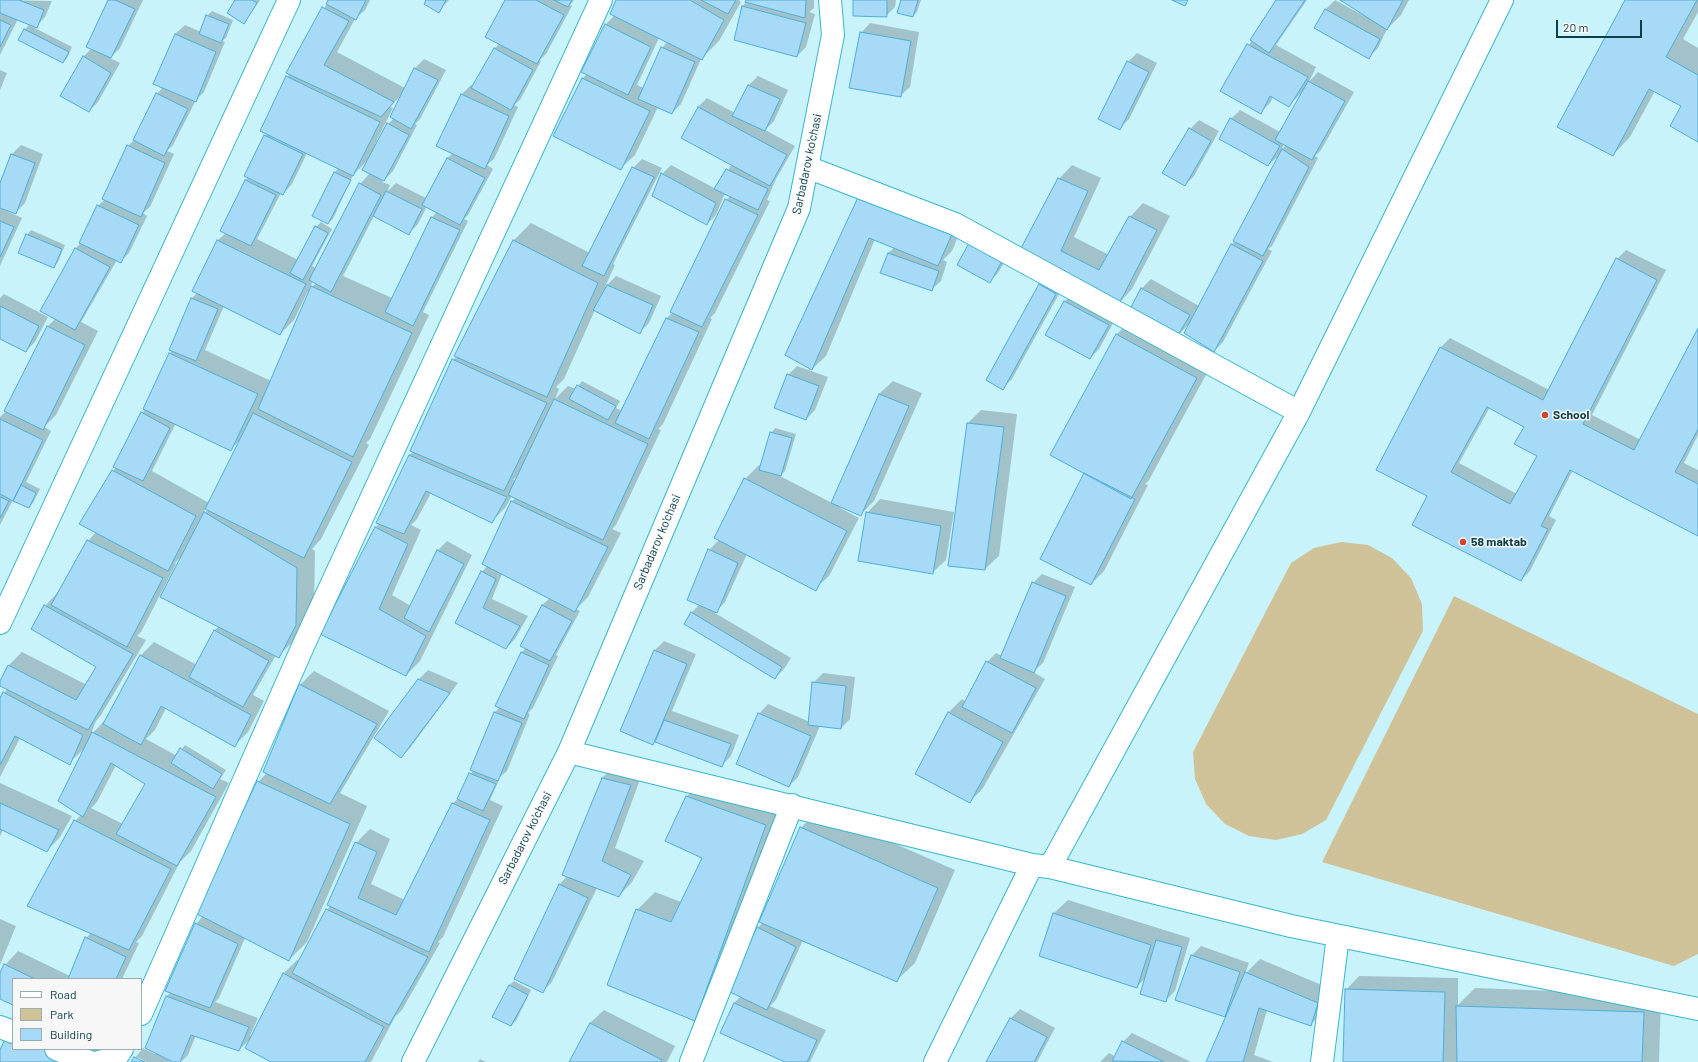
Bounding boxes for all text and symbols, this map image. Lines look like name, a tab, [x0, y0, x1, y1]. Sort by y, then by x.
scale bar	[1558, 12, 1644, 38]
text: 20 m	[1563, 20, 1589, 34]
street label: Sarbadarov ko'chasi	[789, 112, 825, 216]
place label: School	[1553, 408, 1589, 422]
marker: School	[1540, 410, 1550, 420]
street label: Sarbadarov ko'chasi	[630, 492, 684, 592]
place label: 58 maktab	[1471, 535, 1527, 549]
marker: 58 maktab	[1458, 537, 1468, 547]
street label: Sarbadarov ko'chasi	[495, 789, 555, 887]
legend	[12, 978, 142, 1050]
text: Road	[50, 987, 77, 1001]
text: Park	[50, 1007, 74, 1021]
text: Building	[50, 1027, 92, 1041]

